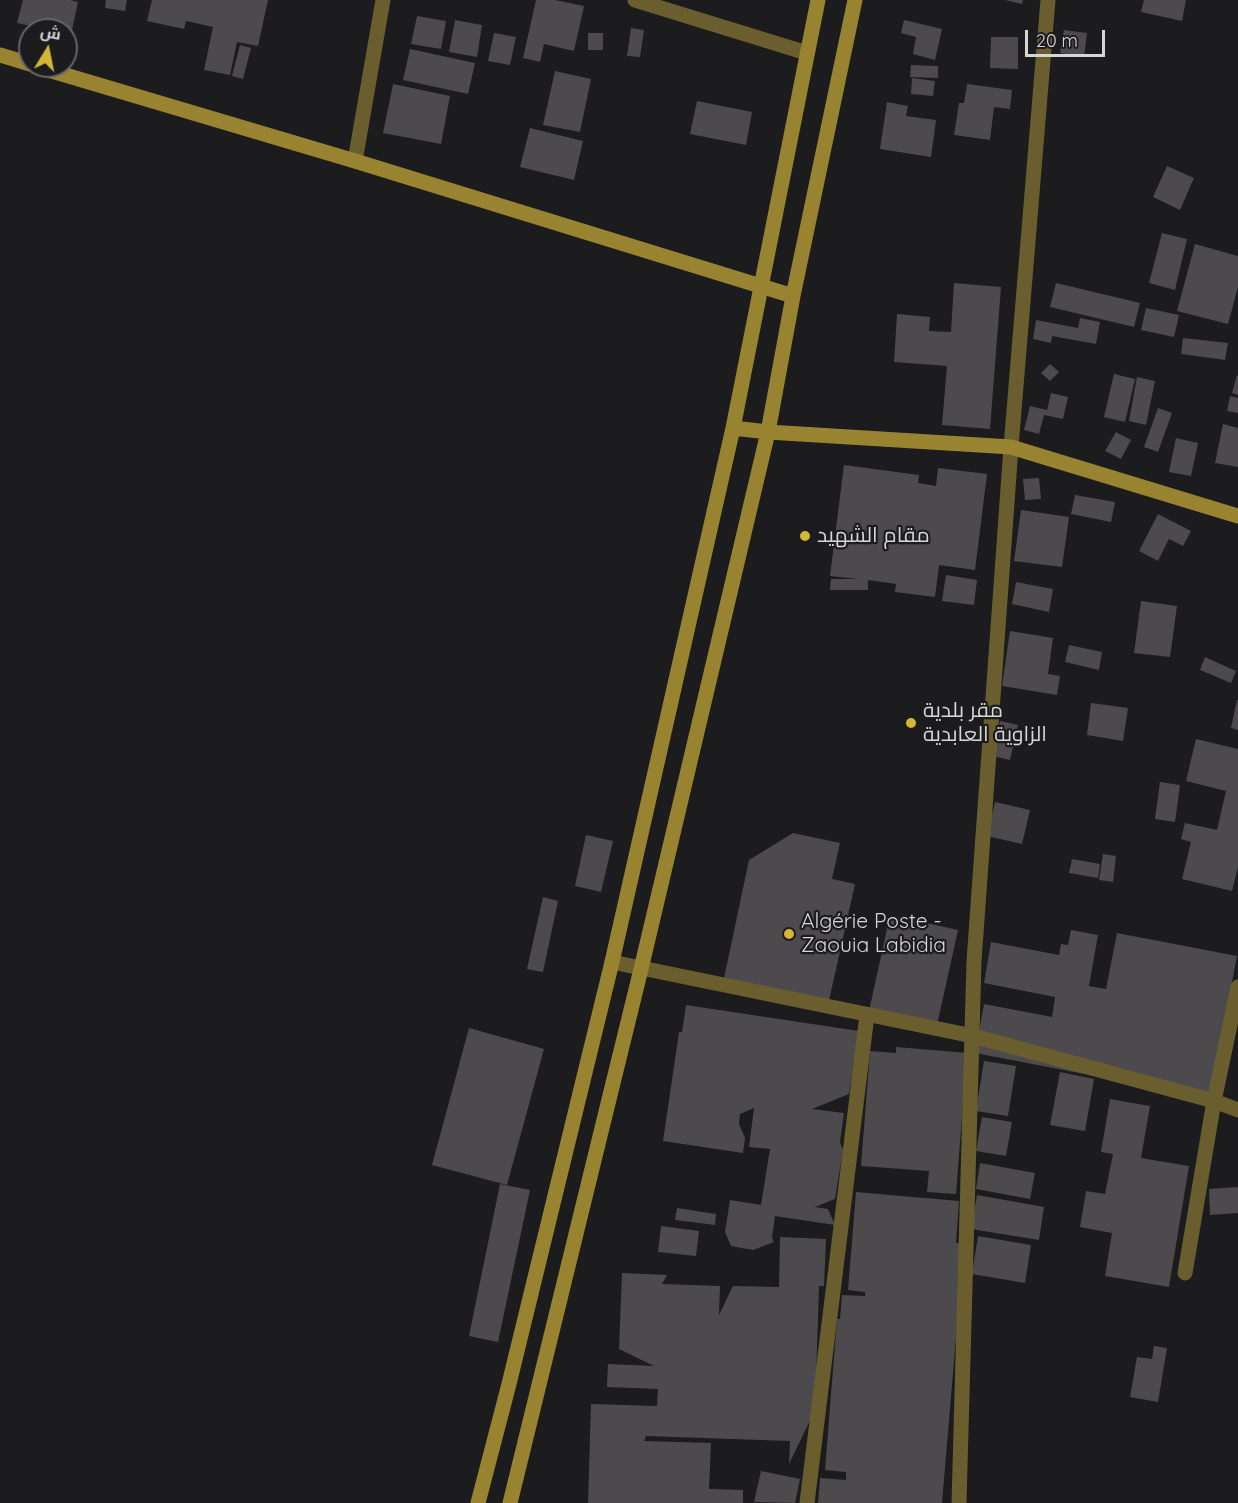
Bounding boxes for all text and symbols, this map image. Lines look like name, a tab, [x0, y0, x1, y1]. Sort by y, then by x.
north arrow	[18, 18, 78, 78]
scale bar	[1028, 18, 1108, 56]
text: ش	[39, 21, 63, 44]
text: 20 m	[1036, 29, 1078, 52]
place label: مقام الشهيد	[817, 523, 930, 549]
marker: مقام الشهيد	[798, 529, 812, 543]
place label: مقر بلدية الزاوية العابدية	[923, 698, 1047, 748]
marker: مقر بلدية الزاوية العابدية	[904, 716, 918, 730]
place label: Algérie Poste - Zaouia Labidia	[801, 909, 946, 959]
marker: Algérie Poste - Zaouia Labidia	[782, 927, 796, 941]

